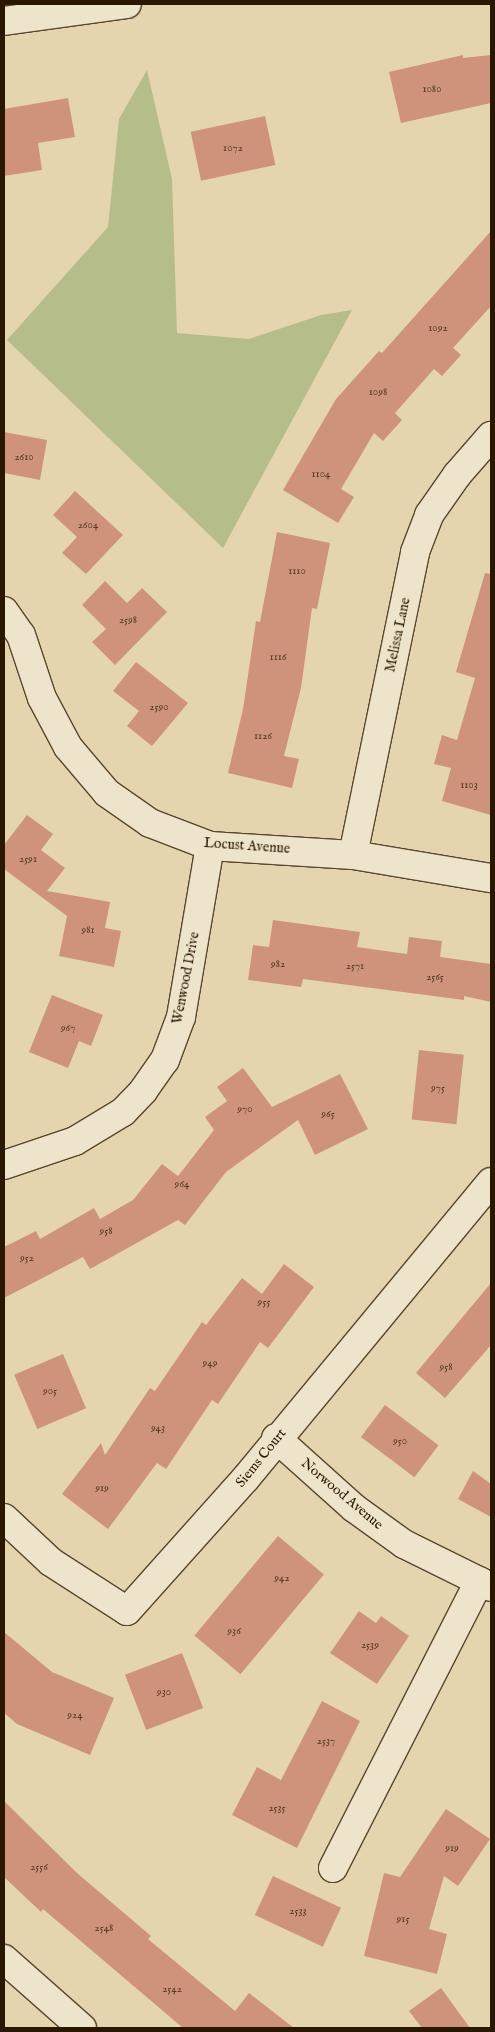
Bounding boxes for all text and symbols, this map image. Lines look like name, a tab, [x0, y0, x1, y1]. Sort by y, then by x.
house number: 1080	[422, 82, 442, 96]
house number: 1072	[223, 141, 243, 155]
house number: 1092	[428, 321, 448, 335]
house number: 1098	[369, 385, 387, 399]
house number: 2610	[14, 450, 34, 464]
house number: 1104	[312, 467, 330, 481]
house number: 2604	[78, 518, 98, 532]
house number: 1110	[288, 564, 306, 578]
street label: Melissa Lane	[382, 596, 414, 674]
house number: 2598	[119, 613, 137, 627]
house number: 1116	[270, 650, 286, 664]
house number: 2590	[149, 700, 169, 714]
house number: 1126	[254, 729, 272, 743]
house number: 1103	[460, 778, 478, 792]
street label: Locust Avenue	[203, 835, 291, 857]
house number: 2591	[19, 852, 37, 866]
house number: 981	[81, 923, 95, 937]
street label: Wenwood Drive	[169, 930, 203, 1026]
house number: 982	[271, 957, 285, 971]
house number: 2571	[346, 959, 364, 973]
house number: 2565	[426, 970, 444, 984]
house number: 967	[61, 1021, 75, 1035]
house number: 975	[431, 1081, 445, 1095]
house number: 970	[237, 1102, 253, 1116]
house number: 965	[321, 1107, 335, 1121]
house number: 964	[175, 1177, 189, 1191]
house number: 958	[99, 1224, 113, 1238]
house number: 952	[20, 1251, 34, 1265]
house number: 955	[258, 1295, 270, 1309]
house number: 949	[203, 1356, 217, 1370]
house number: 958	[439, 1360, 453, 1374]
house number: 905	[43, 1384, 57, 1398]
house number: 943	[151, 1421, 165, 1435]
street label: Siems Court	[232, 1425, 290, 1491]
house number: 950	[393, 1434, 407, 1448]
street label: Norwood Avenue	[298, 1455, 386, 1533]
house number: 919	[95, 1481, 109, 1495]
house number: 942	[274, 1571, 290, 1585]
house number: 936	[227, 1624, 241, 1638]
house number: 2539	[361, 1638, 379, 1652]
house number: 930	[157, 1685, 171, 1699]
house number: 924	[67, 1708, 83, 1722]
house number: 2537	[317, 1734, 335, 1748]
house number: 2535	[268, 1801, 286, 1815]
house number: 919	[445, 1841, 459, 1855]
house number: 2556	[30, 1860, 48, 1874]
house number: 2533	[289, 1904, 307, 1918]
house number: 915	[397, 1912, 409, 1926]
house number: 2548	[95, 1921, 113, 1935]
house number: 2542	[162, 1982, 182, 1996]

